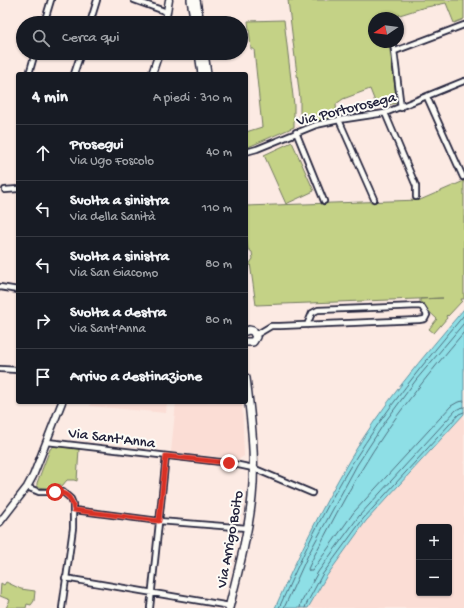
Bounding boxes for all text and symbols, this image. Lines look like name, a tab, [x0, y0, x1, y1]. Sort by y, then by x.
north arrow	[368, 12, 404, 48]
search box	[16, 16, 248, 60]
icon: search	[30, 27, 52, 49]
text: Cerca qui	[62, 29, 119, 47]
text: 4 min	[32, 88, 68, 108]
street label: Via Portorosega	[294, 89, 399, 131]
text: A piedi · 310 m	[153, 91, 232, 106]
text: Prosegui	[70, 136, 123, 154]
icon: ahead	[32, 142, 54, 164]
text: 40 m	[206, 145, 232, 160]
text: Via Ugo Foscolo	[70, 154, 154, 169]
text: Svolta a sinistra	[70, 192, 169, 210]
icon: left	[32, 198, 54, 220]
text: 110 m	[202, 201, 232, 216]
text: Via della Sanità	[70, 210, 155, 225]
text: Svolta a sinistra	[70, 248, 169, 266]
icon: left	[32, 254, 54, 276]
text: 80 m	[205, 257, 232, 272]
text: Via San Giacomo	[70, 266, 158, 281]
text: Svolta a destra	[70, 304, 166, 322]
icon: right	[32, 310, 54, 332]
text: 80 m	[205, 313, 232, 328]
text: Via Sant'Anna	[70, 322, 146, 337]
icon: arrive	[32, 366, 54, 388]
text: Arrivo a destinazione	[70, 368, 202, 386]
street label: Via Sant'Anna	[66, 425, 157, 453]
route end	[220, 454, 238, 472]
route start	[46, 483, 64, 501]
street label: Via Arrigo Boito	[213, 489, 248, 590]
map controls	[416, 524, 452, 596]
button: +	[416, 524, 452, 560]
button: −	[416, 560, 452, 596]

